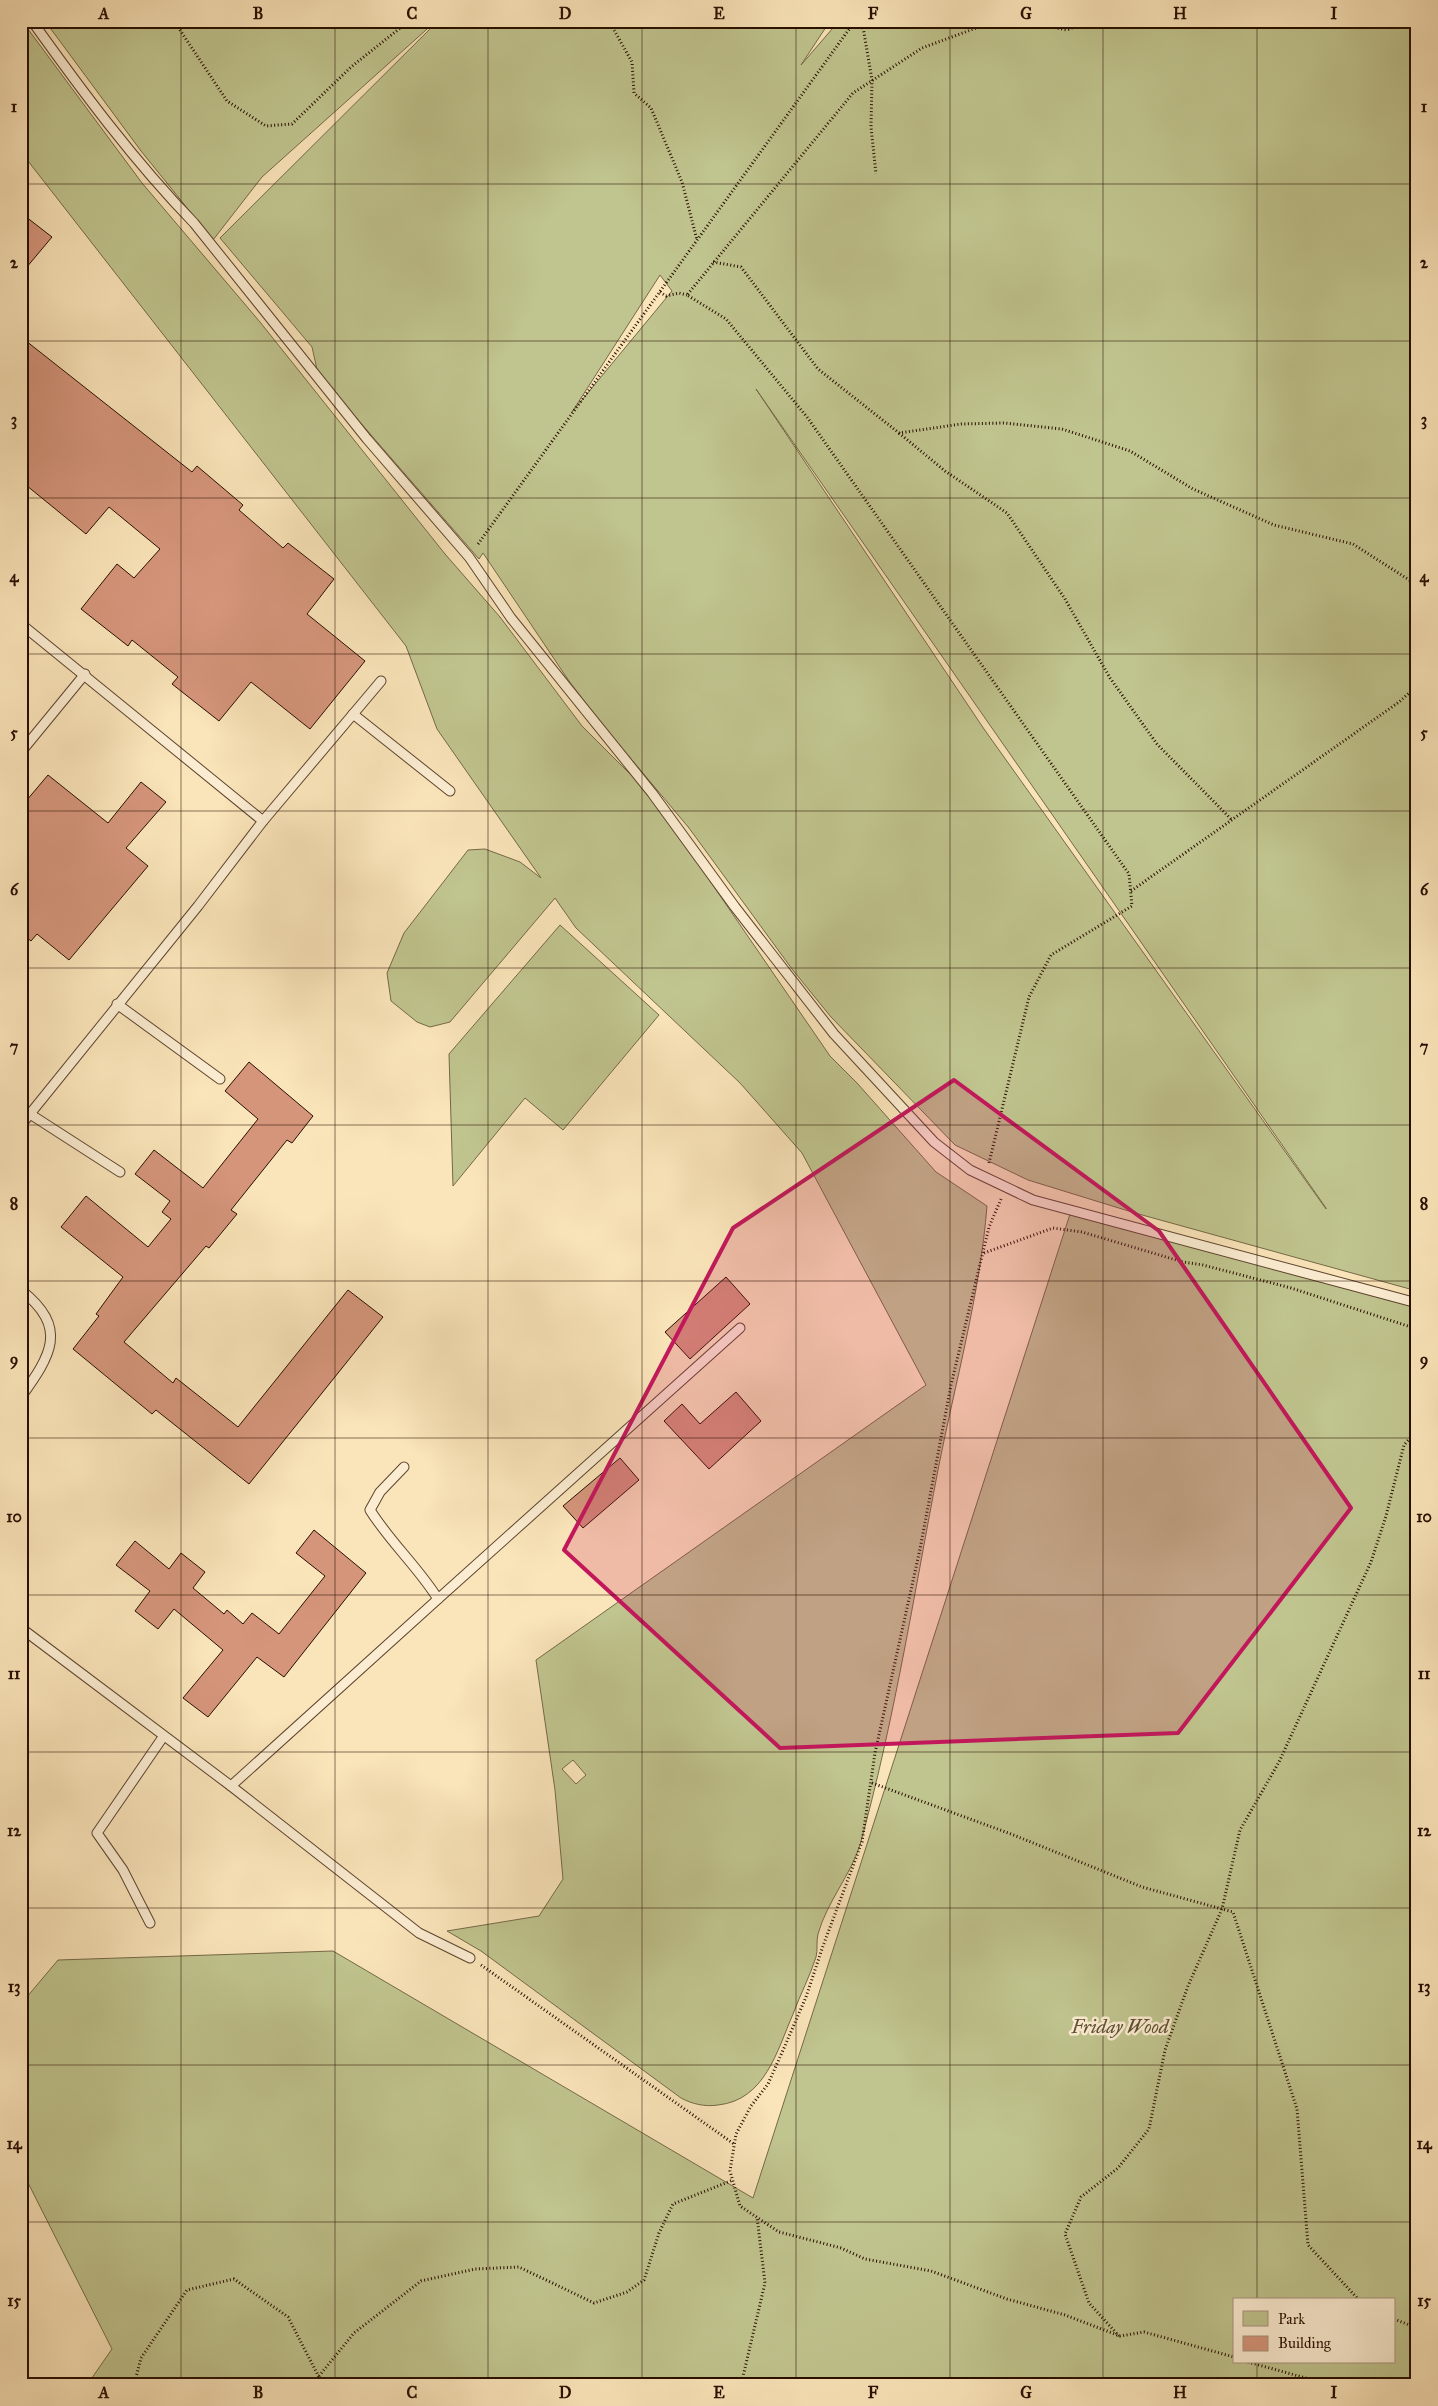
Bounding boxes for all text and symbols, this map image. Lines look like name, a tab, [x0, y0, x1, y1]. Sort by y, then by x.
text: A	[98, 4, 110, 23]
text: B	[253, 4, 263, 23]
text: C	[407, 4, 418, 23]
text: D	[559, 4, 572, 23]
text: E	[713, 4, 725, 23]
text: F	[868, 4, 879, 23]
text: G	[1020, 4, 1032, 23]
text: H	[1173, 4, 1187, 23]
text: I	[1331, 4, 1338, 23]
text: 1	[11, 97, 18, 116]
text: 1	[1421, 97, 1428, 116]
text: 2	[10, 253, 19, 272]
text: 2	[1420, 253, 1429, 272]
text: 3	[11, 410, 17, 430]
text: 3	[1421, 410, 1427, 430]
text: 4	[10, 567, 20, 587]
text: 4	[1420, 567, 1430, 587]
text: 5	[10, 723, 18, 742]
text: 5	[1420, 723, 1428, 742]
text: 6	[10, 880, 19, 899]
text: 6	[1420, 880, 1429, 899]
text: 7	[10, 1037, 19, 1056]
text: 7	[1420, 1037, 1429, 1056]
text: 8	[10, 1194, 18, 1213]
text: 8	[1420, 1194, 1428, 1213]
text: 9	[10, 1350, 18, 1370]
text: 9	[1420, 1350, 1428, 1370]
text: 10	[6, 1507, 22, 1526]
text: 10	[1416, 1507, 1432, 1526]
text: 11	[8, 1664, 21, 1683]
text: 11	[1418, 1664, 1431, 1683]
text: 12	[7, 1821, 22, 1840]
text: 12	[1417, 1821, 1432, 1840]
text: 13	[8, 1977, 20, 1997]
text: 13	[1418, 1977, 1430, 1997]
park label: Friday Wood	[1070, 2015, 1170, 2038]
text: 14	[6, 2134, 23, 2154]
text: 14	[1416, 2134, 1433, 2154]
text: 15	[7, 2291, 21, 2310]
text: 15	[1417, 2291, 1431, 2310]
legend	[1233, 2298, 1396, 2364]
text: Park	[1278, 2310, 1305, 2328]
text: Building	[1278, 2334, 1332, 2352]
text: A	[98, 2383, 110, 2402]
text: B	[253, 2383, 263, 2402]
text: C	[407, 2383, 418, 2402]
text: D	[559, 2383, 572, 2402]
text: E	[713, 2383, 725, 2402]
text: F	[868, 2383, 879, 2402]
text: G	[1020, 2383, 1032, 2402]
text: H	[1173, 2383, 1187, 2402]
text: I	[1331, 2383, 1338, 2402]

